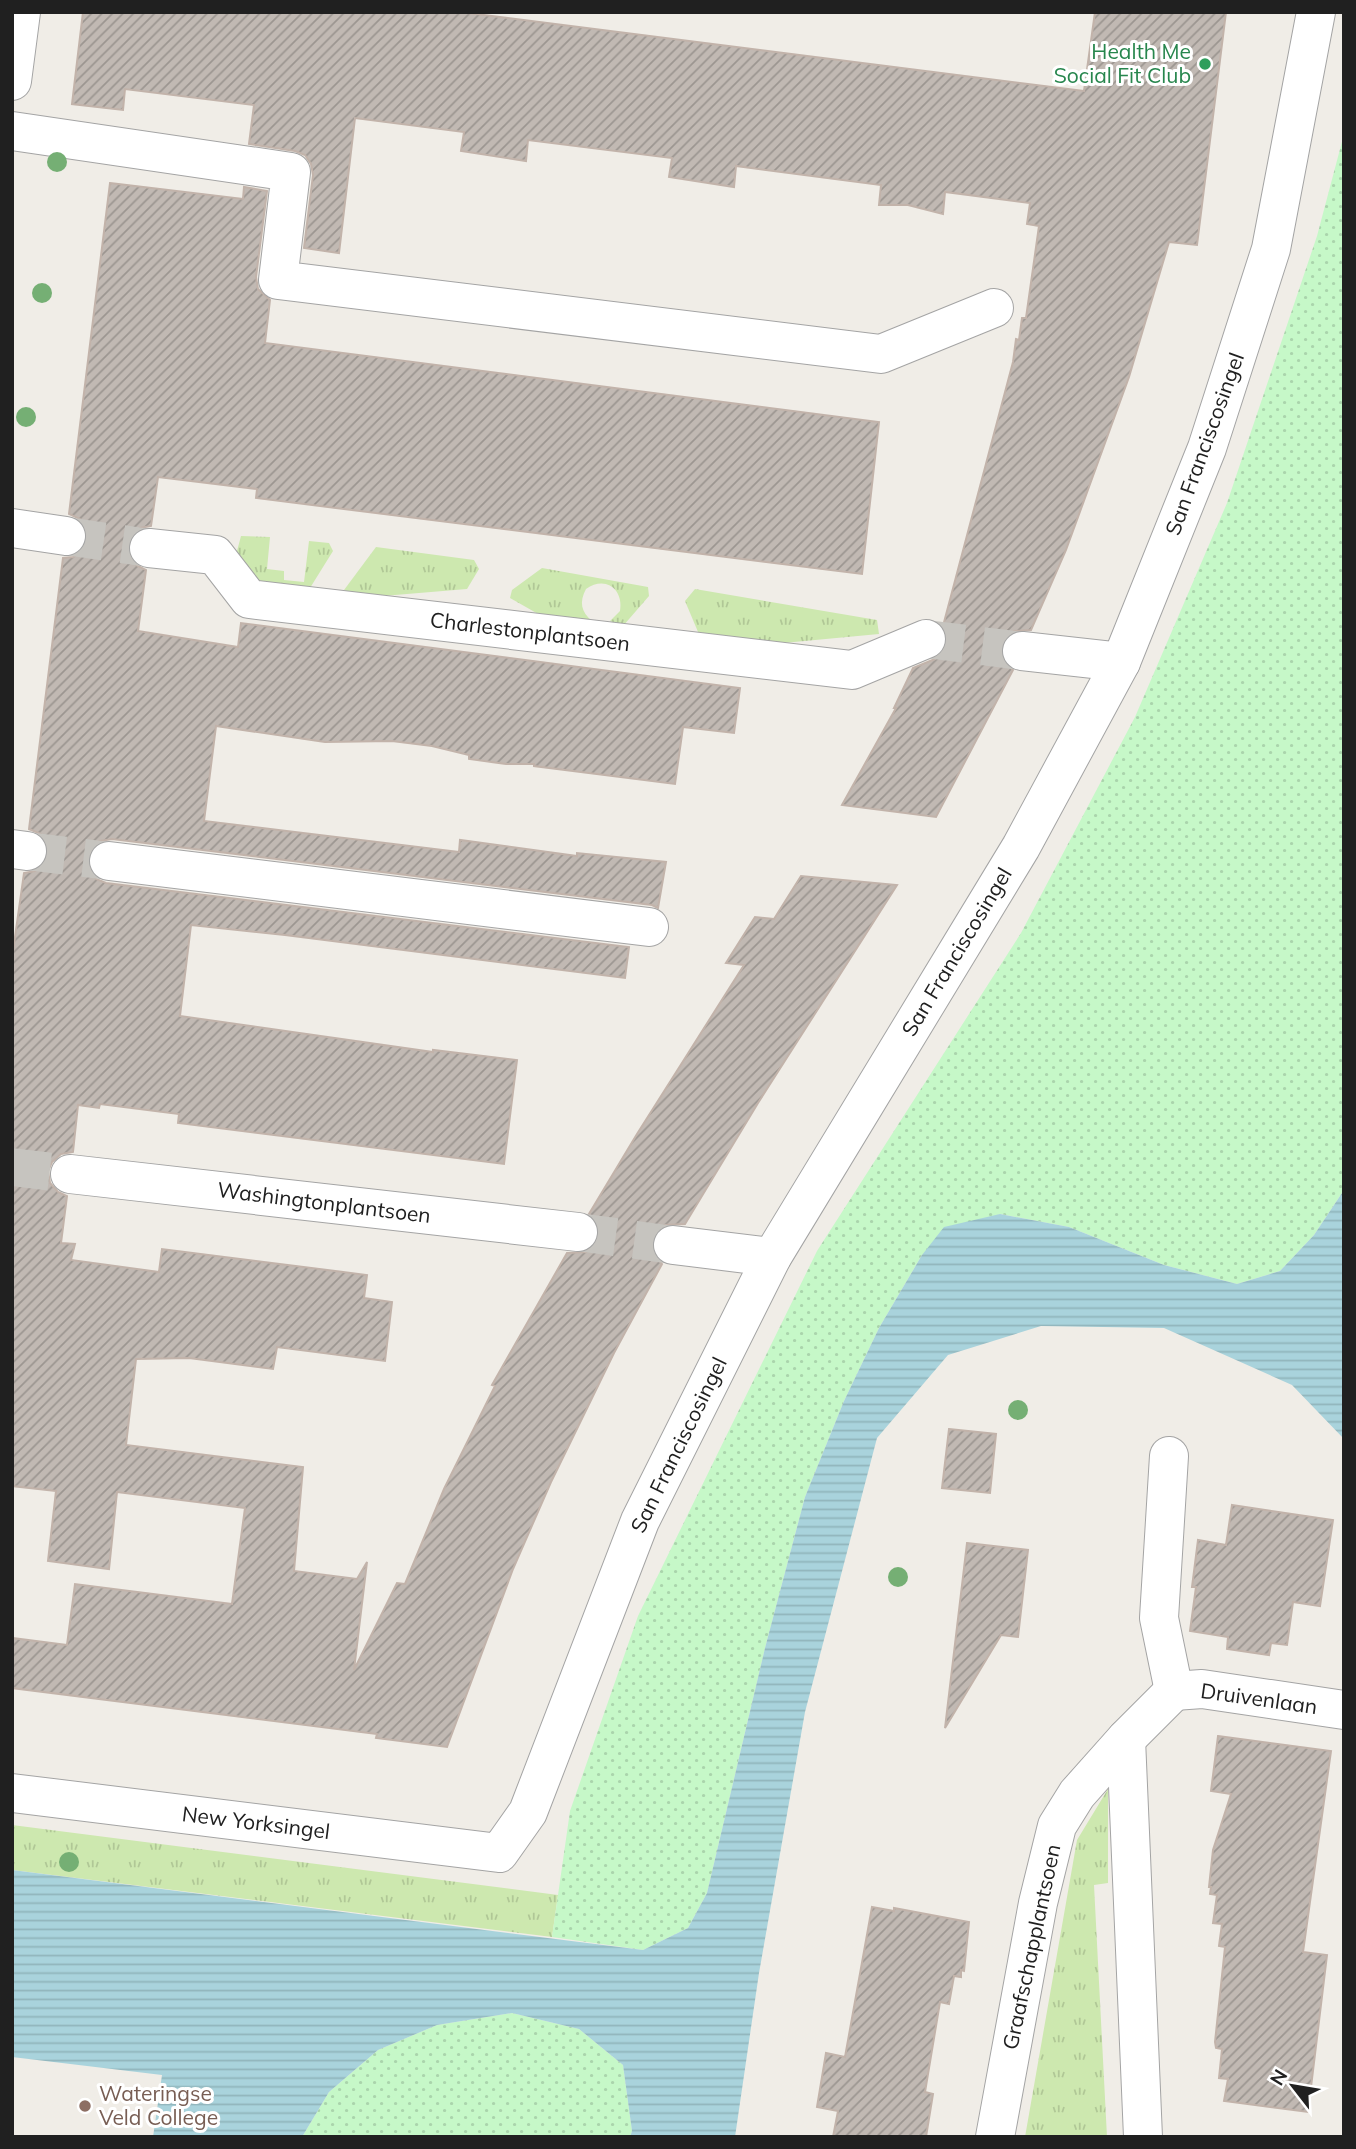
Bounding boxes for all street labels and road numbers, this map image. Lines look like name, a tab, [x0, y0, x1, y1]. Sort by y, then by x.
street label: San Franciscosingel	[1159, 349, 1249, 538]
street label: Charlestonplantsoen	[429, 606, 632, 656]
street label: San Franciscosingel	[895, 862, 1017, 1041]
street label: Washingtonplantsoen	[216, 1176, 432, 1228]
street label: San Franciscosingel	[624, 1352, 732, 1537]
street label: Druivenlaan	[1199, 1677, 1319, 1719]
street label: New Yorksingel	[181, 1800, 332, 1844]
street label: Graafschapplantsoen	[997, 1842, 1066, 2052]

